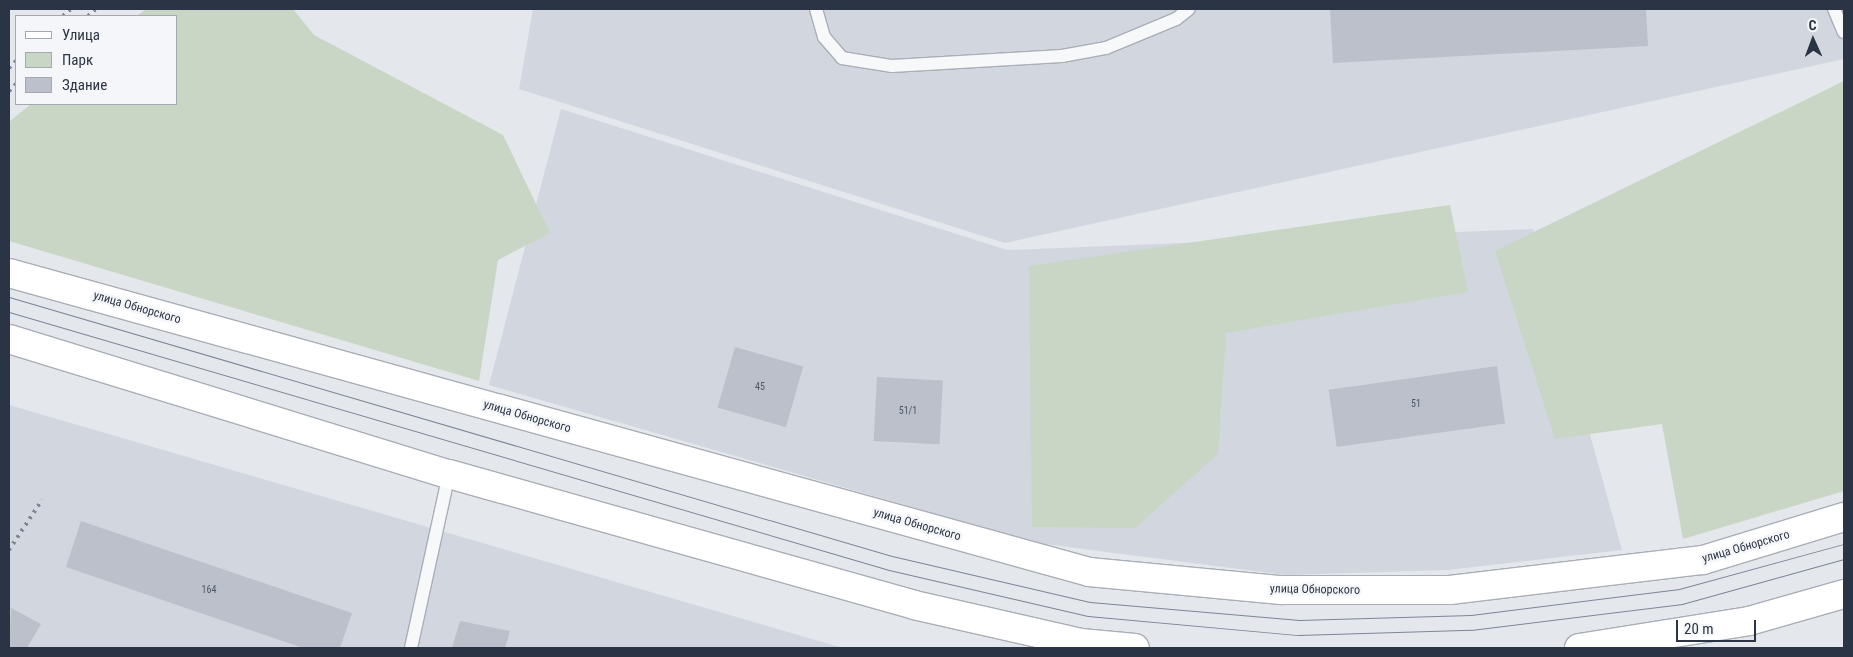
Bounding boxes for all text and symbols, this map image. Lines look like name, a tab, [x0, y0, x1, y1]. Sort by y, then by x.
legend	[15, 15, 178, 105]
north arrow	[1788, 15, 1838, 65]
text: С	[1808, 17, 1817, 33]
text: Улица	[62, 26, 100, 44]
text: Парк	[62, 51, 93, 69]
text: Здание	[62, 76, 107, 94]
street label: улица Обнорского	[92, 289, 182, 327]
house number: 45	[755, 381, 765, 393]
street label: улица Обнорского	[482, 398, 572, 436]
house number: 51	[1411, 398, 1421, 410]
house number: 51/1	[899, 405, 917, 417]
street label: улица Обнорского	[872, 506, 962, 544]
street label: улица Обнорского	[1701, 528, 1791, 566]
street label: улица Обнорского	[1270, 582, 1360, 598]
house number: 164	[202, 584, 216, 596]
scale bar	[1678, 610, 1758, 642]
text: 20 m	[1684, 620, 1714, 638]

